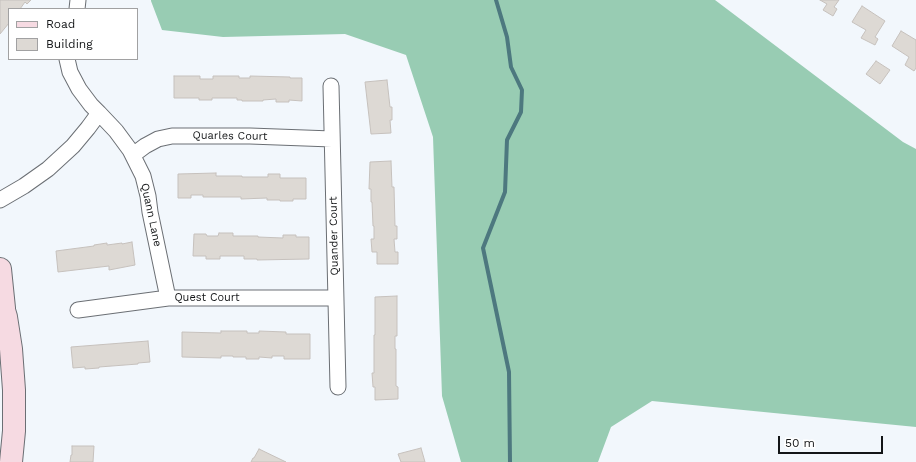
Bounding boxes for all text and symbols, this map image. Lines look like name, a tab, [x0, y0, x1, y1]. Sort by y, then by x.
legend	[8, 8, 138, 60]
text: Road	[46, 17, 75, 31]
text: Building	[46, 37, 93, 51]
street label: Quarles Court	[193, 129, 267, 143]
street label: Quann Lane	[138, 182, 164, 248]
street label: Quander Court	[327, 196, 341, 276]
street label: Quest Court	[174, 291, 240, 305]
scale bar	[780, 428, 885, 454]
text: 50 m	[785, 436, 815, 450]

